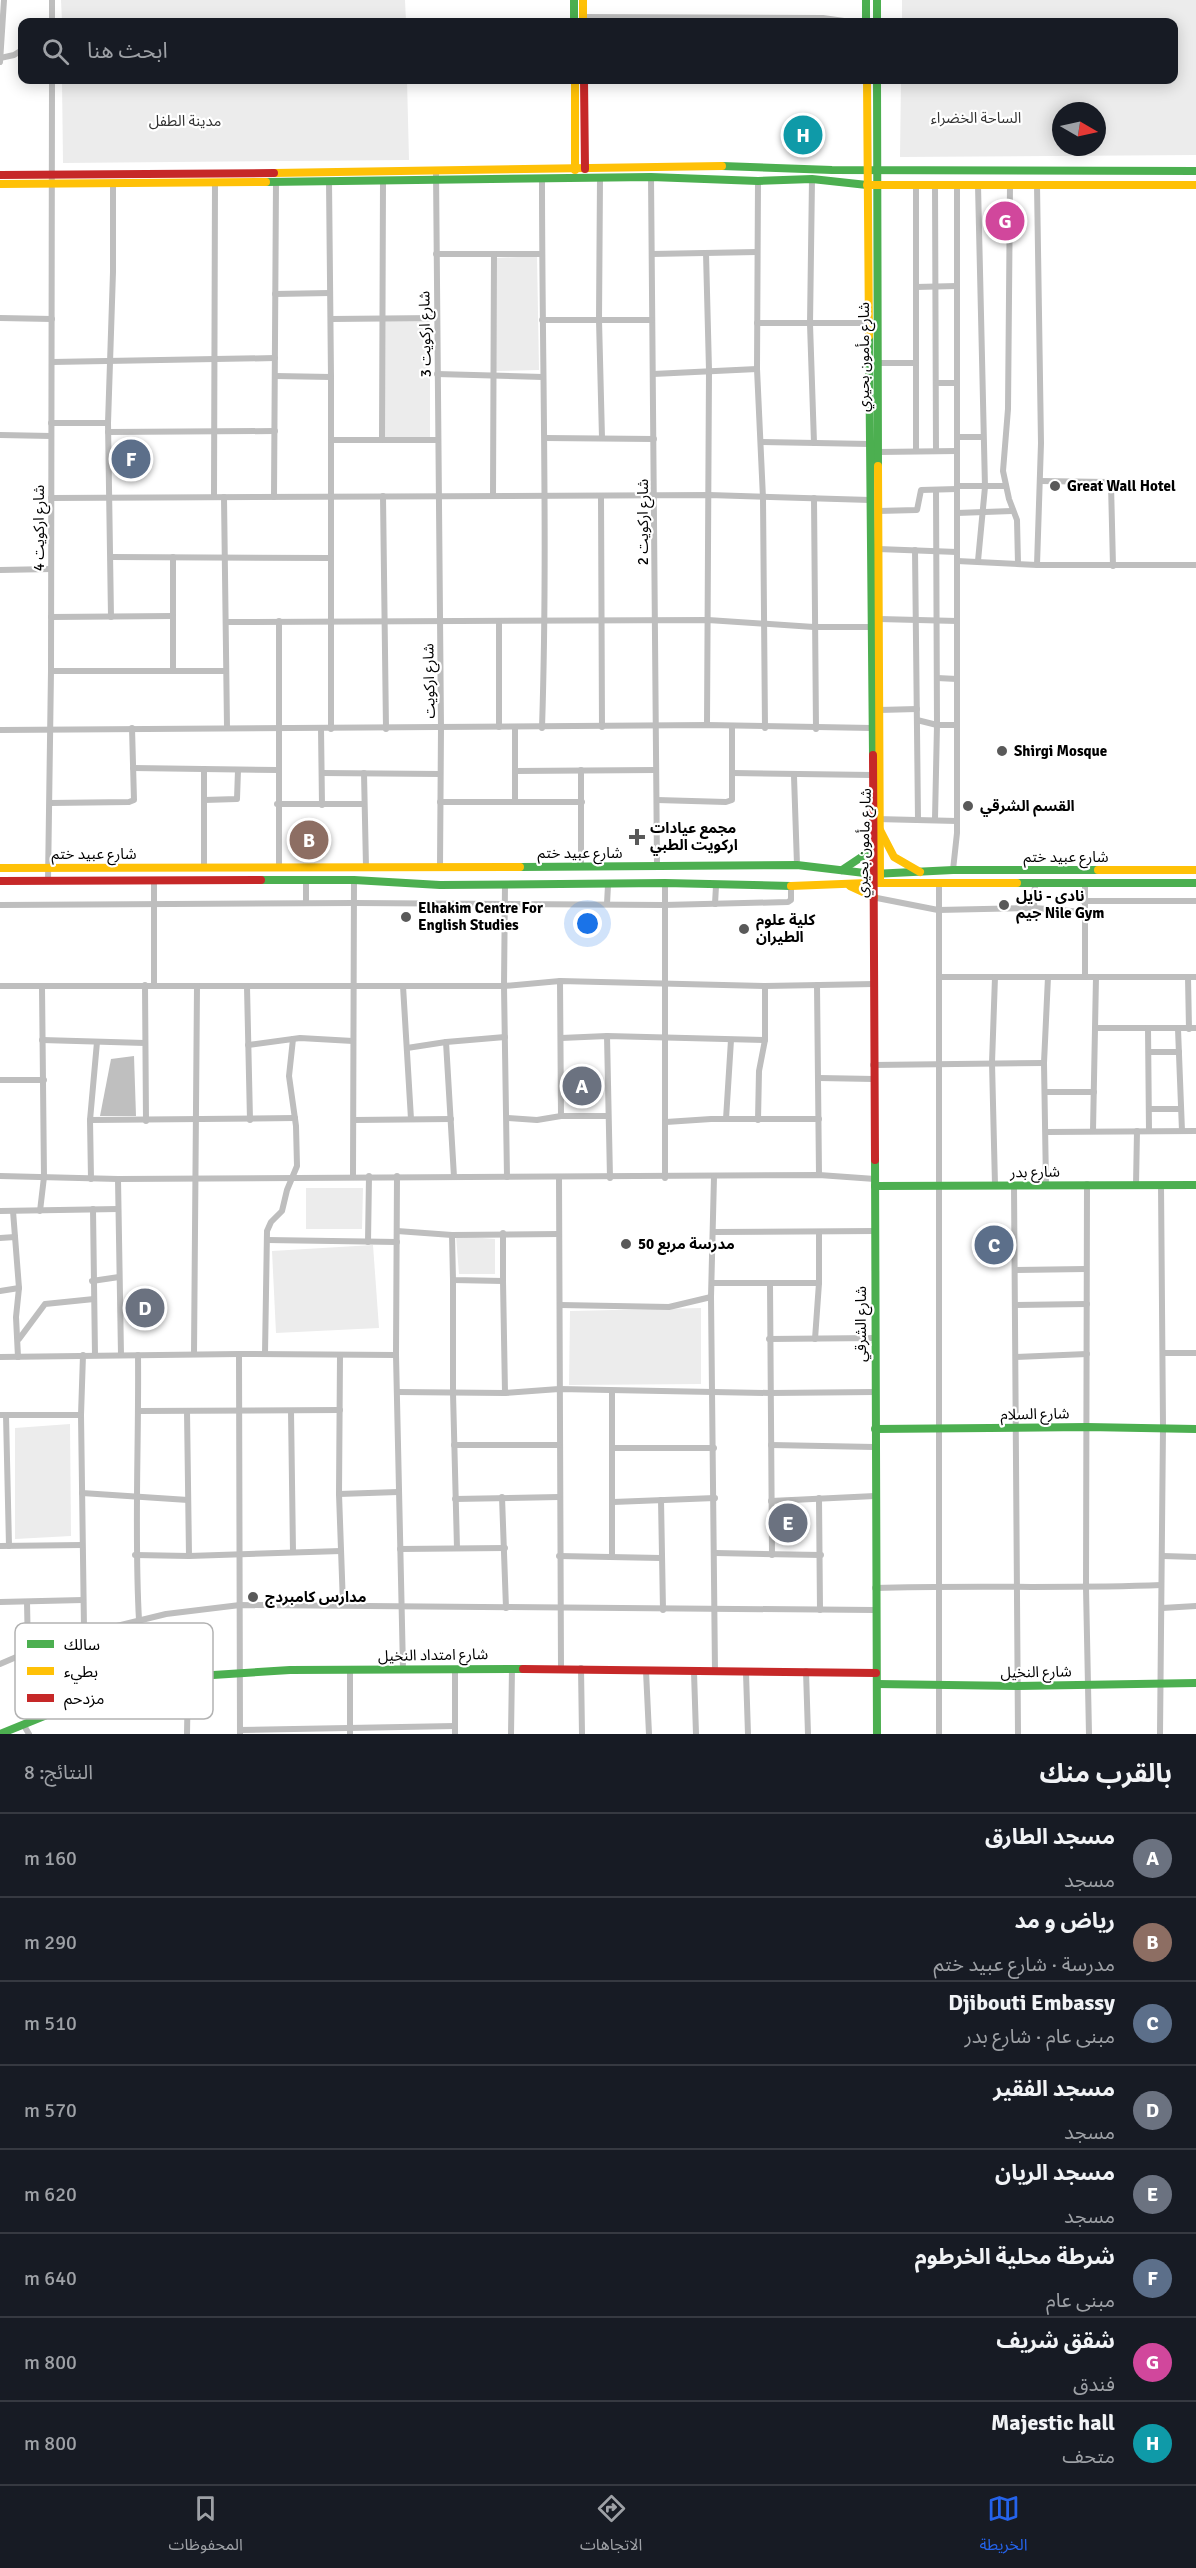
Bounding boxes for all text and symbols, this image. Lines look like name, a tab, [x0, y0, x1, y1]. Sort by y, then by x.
search box	[18, 18, 1178, 84]
icon: search	[39, 35, 72, 68]
text: ابحث هنا	[87, 37, 168, 64]
north arrow	[1052, 102, 1106, 156]
park label: الساحة الخضراء	[931, 109, 1021, 127]
park label: مدينة الطفل	[149, 112, 221, 130]
pin: H	[784, 112, 822, 158]
pin: G	[986, 198, 1024, 244]
street label: شارع اركويت 3	[415, 290, 438, 377]
street label: شارع مأمون بحيري	[855, 302, 876, 412]
pin: F	[112, 436, 150, 482]
place label: Great Wall Hotel	[1067, 477, 1176, 495]
street label: شارع اركويت 2	[634, 478, 655, 565]
marker: Great Wall Hotel	[1048, 479, 1062, 493]
street label: شارع اركويت 4	[30, 484, 51, 571]
street label: شارع اركويت	[419, 643, 442, 719]
place label: Shirgi Mosque	[1014, 742, 1107, 760]
marker: Shirgi Mosque	[995, 744, 1009, 758]
street label: شارع مأمون بحيري	[853, 788, 878, 898]
place label: القسم الشرقي	[980, 797, 1075, 817]
marker: القسم الشرقي	[961, 799, 975, 813]
pin: B	[290, 818, 328, 862]
place label: مجمع عيادات اركويت الطبي	[650, 819, 738, 856]
marker: مجمع عيادات اركويت الطبي	[628, 828, 646, 846]
street label: شارع عبيد ختم	[538, 844, 623, 865]
street label: شارع عبيد ختم	[52, 845, 137, 866]
street label: شارع عبيد ختم	[1024, 848, 1109, 869]
place label: نادي - نايل جيم Nile Gym	[1016, 887, 1104, 924]
marker: نادي - نايل جيم Nile Gym	[997, 898, 1011, 912]
place label: Elhakim Centre For English Studies	[418, 899, 543, 934]
your location	[573, 909, 602, 938]
marker: Elhakim Centre For English Studies	[399, 910, 413, 924]
place label: كلية علوم الطيران	[756, 911, 816, 946]
marker: كلية علوم الطيران	[737, 922, 751, 936]
pin: A	[562, 1064, 602, 1108]
street label: شارع بدر	[1009, 1163, 1060, 1184]
pin: C	[974, 1222, 1014, 1268]
place label: مدرسة مربع 50	[638, 1235, 735, 1255]
marker: مدرسة مربع 50	[619, 1237, 633, 1251]
pin: D	[126, 1286, 164, 1330]
street label: شارع الشرقي	[852, 1286, 873, 1362]
street label: شارع السلام	[1000, 1404, 1070, 1427]
pin: E	[768, 1500, 808, 1546]
place label: مدارس كامبردج	[265, 1588, 366, 1608]
marker: مدارس كامبردج	[246, 1590, 260, 1604]
legend	[15, 1623, 213, 1719]
text: سالك	[64, 1635, 100, 1655]
street label: شارع امتداد النخيل	[378, 1645, 489, 1668]
text: بطيء	[64, 1662, 98, 1684]
street label: شارع النخيل	[1000, 1662, 1072, 1685]
text: مزدحم	[64, 1689, 104, 1711]
text: بالقرب منك	[1040, 1758, 1172, 1790]
text: النتائج: 8	[24, 1760, 93, 1785]
text: مسجد الطارق	[985, 1823, 1115, 1850]
text: 160 m	[24, 1846, 77, 1871]
text: A	[1146, 1846, 1159, 1871]
text: مسجد	[1064, 1868, 1115, 1893]
text: رياض و مد	[1014, 1907, 1115, 1934]
text: 290 m	[24, 1930, 77, 1955]
text: B	[1146, 1930, 1159, 1955]
text: مدرسة · شارع عبيد ختم	[934, 1952, 1115, 1977]
text: Djibouti Embassy	[948, 1989, 1115, 2016]
text: 510 m	[24, 2011, 77, 2036]
text: C	[1146, 2011, 1159, 2036]
text: مبنى عام · شارع بدر	[964, 2024, 1115, 2049]
text: مسجد الفقير	[993, 2075, 1115, 2102]
text: 570 m	[24, 2098, 77, 2123]
text: D	[1146, 2098, 1159, 2123]
text: مسجد	[1064, 2120, 1115, 2145]
text: مسجد الريان	[995, 2159, 1115, 2186]
text: 620 m	[24, 2182, 77, 2207]
text: E	[1147, 2182, 1158, 2207]
text: مسجد	[1064, 2204, 1115, 2229]
text: شرطة محلية الخرطوم	[915, 2243, 1115, 2270]
text: 640 m	[24, 2266, 77, 2291]
text: F	[1147, 2266, 1158, 2291]
text: مبنى عام	[1046, 2288, 1115, 2313]
text: شقق شريف	[996, 2327, 1115, 2354]
text: 800 m	[24, 2350, 77, 2375]
text: G	[1146, 2350, 1159, 2375]
text: فندق	[1073, 2372, 1115, 2397]
text: Majestic hall	[991, 2409, 1115, 2436]
text: 800 m	[24, 2431, 77, 2456]
text: H	[1146, 2431, 1159, 2456]
text: متحف	[1062, 2444, 1115, 2469]
tab: المحفوظات	[169, 2492, 243, 2562]
tab: الاتجاهات	[580, 2492, 642, 2562]
tab: الخريطة	[980, 2492, 1027, 2562]

